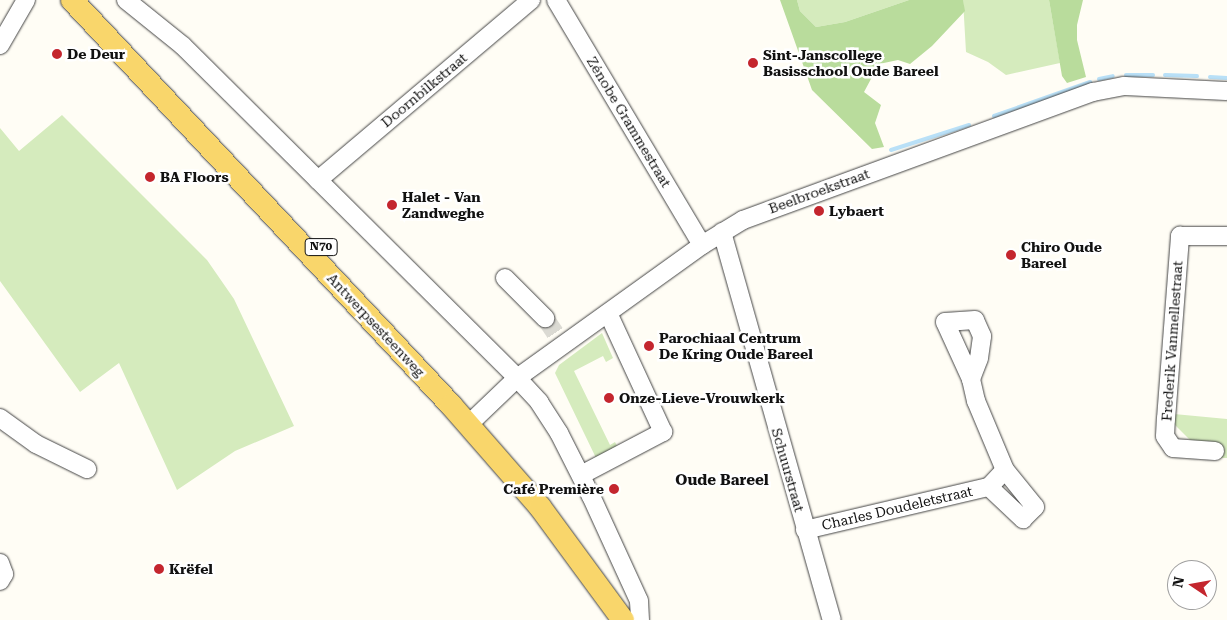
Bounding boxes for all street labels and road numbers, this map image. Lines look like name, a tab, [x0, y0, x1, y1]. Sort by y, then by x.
street label: Doornbilkstraat	[378, 49, 470, 131]
street label: Zénobe Grammestraat	[583, 54, 675, 190]
street label: Beelbroekstraat	[766, 165, 872, 217]
road number: N70	[304, 238, 338, 256]
street label: Frederik Vanmellestraat	[1158, 260, 1186, 422]
street label: Antwerpsesteenweg	[324, 270, 428, 380]
street label: Schuurstraat	[768, 426, 808, 514]
street label: Charles Doudeletstraat	[820, 482, 974, 534]

